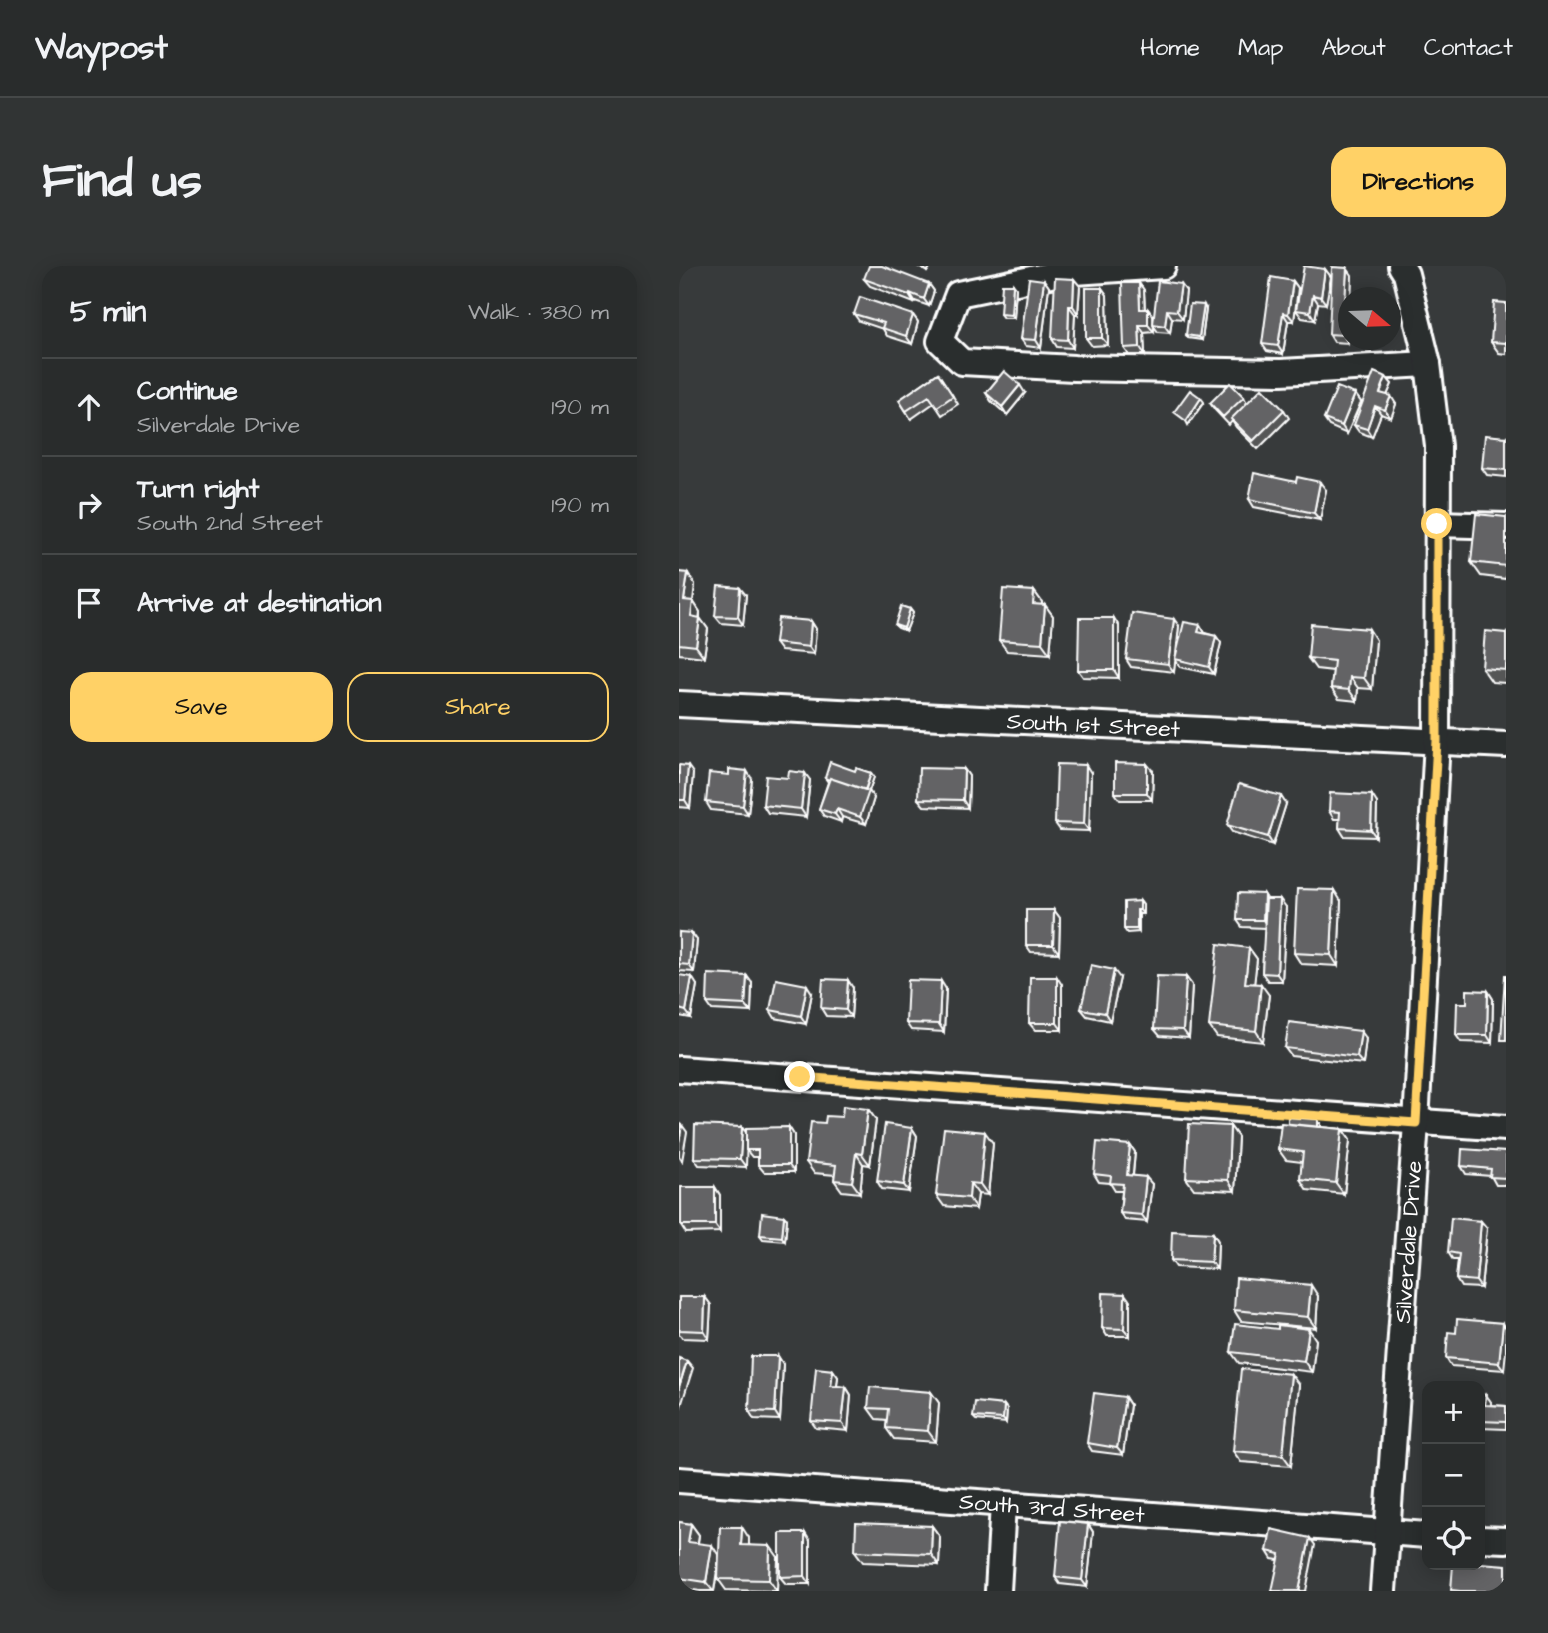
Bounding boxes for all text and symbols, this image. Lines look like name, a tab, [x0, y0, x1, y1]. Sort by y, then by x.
text: Waypost	[35, 25, 168, 71]
text: Home	[1140, 31, 1200, 65]
text: Map	[1238, 31, 1283, 65]
text: About	[1321, 31, 1386, 65]
text: Contact	[1424, 31, 1513, 65]
button: Directions	[1331, 147, 1506, 217]
text: Find us	[42, 148, 202, 216]
north arrow	[1338, 287, 1401, 350]
text: 5 min	[70, 291, 146, 333]
text: Walk · 380 m	[468, 296, 609, 328]
text: Continue	[137, 373, 238, 409]
icon: ahead	[70, 388, 108, 426]
text: 190 m	[551, 391, 609, 423]
text: Silverdale Drive	[137, 409, 300, 441]
text: Turn right	[137, 471, 259, 507]
icon: right	[70, 486, 108, 524]
text: 190 m	[551, 489, 609, 521]
text: South 2nd Street	[137, 507, 323, 539]
route start	[1421, 508, 1452, 539]
icon: arrive	[70, 584, 108, 622]
text: Arrive at destination	[137, 585, 382, 621]
button: Save	[70, 672, 333, 742]
button: Share	[347, 672, 609, 742]
street label: South 1st Street	[1006, 705, 1182, 746]
route end	[784, 1061, 815, 1092]
street label: Silverdale Drive	[1387, 1159, 1430, 1325]
map controls	[1422, 1381, 1485, 1570]
button: +	[1422, 1381, 1485, 1444]
button: −	[1422, 1444, 1485, 1507]
street label: South 3rd Street	[958, 1486, 1146, 1531]
button: locate	[1422, 1507, 1485, 1570]

